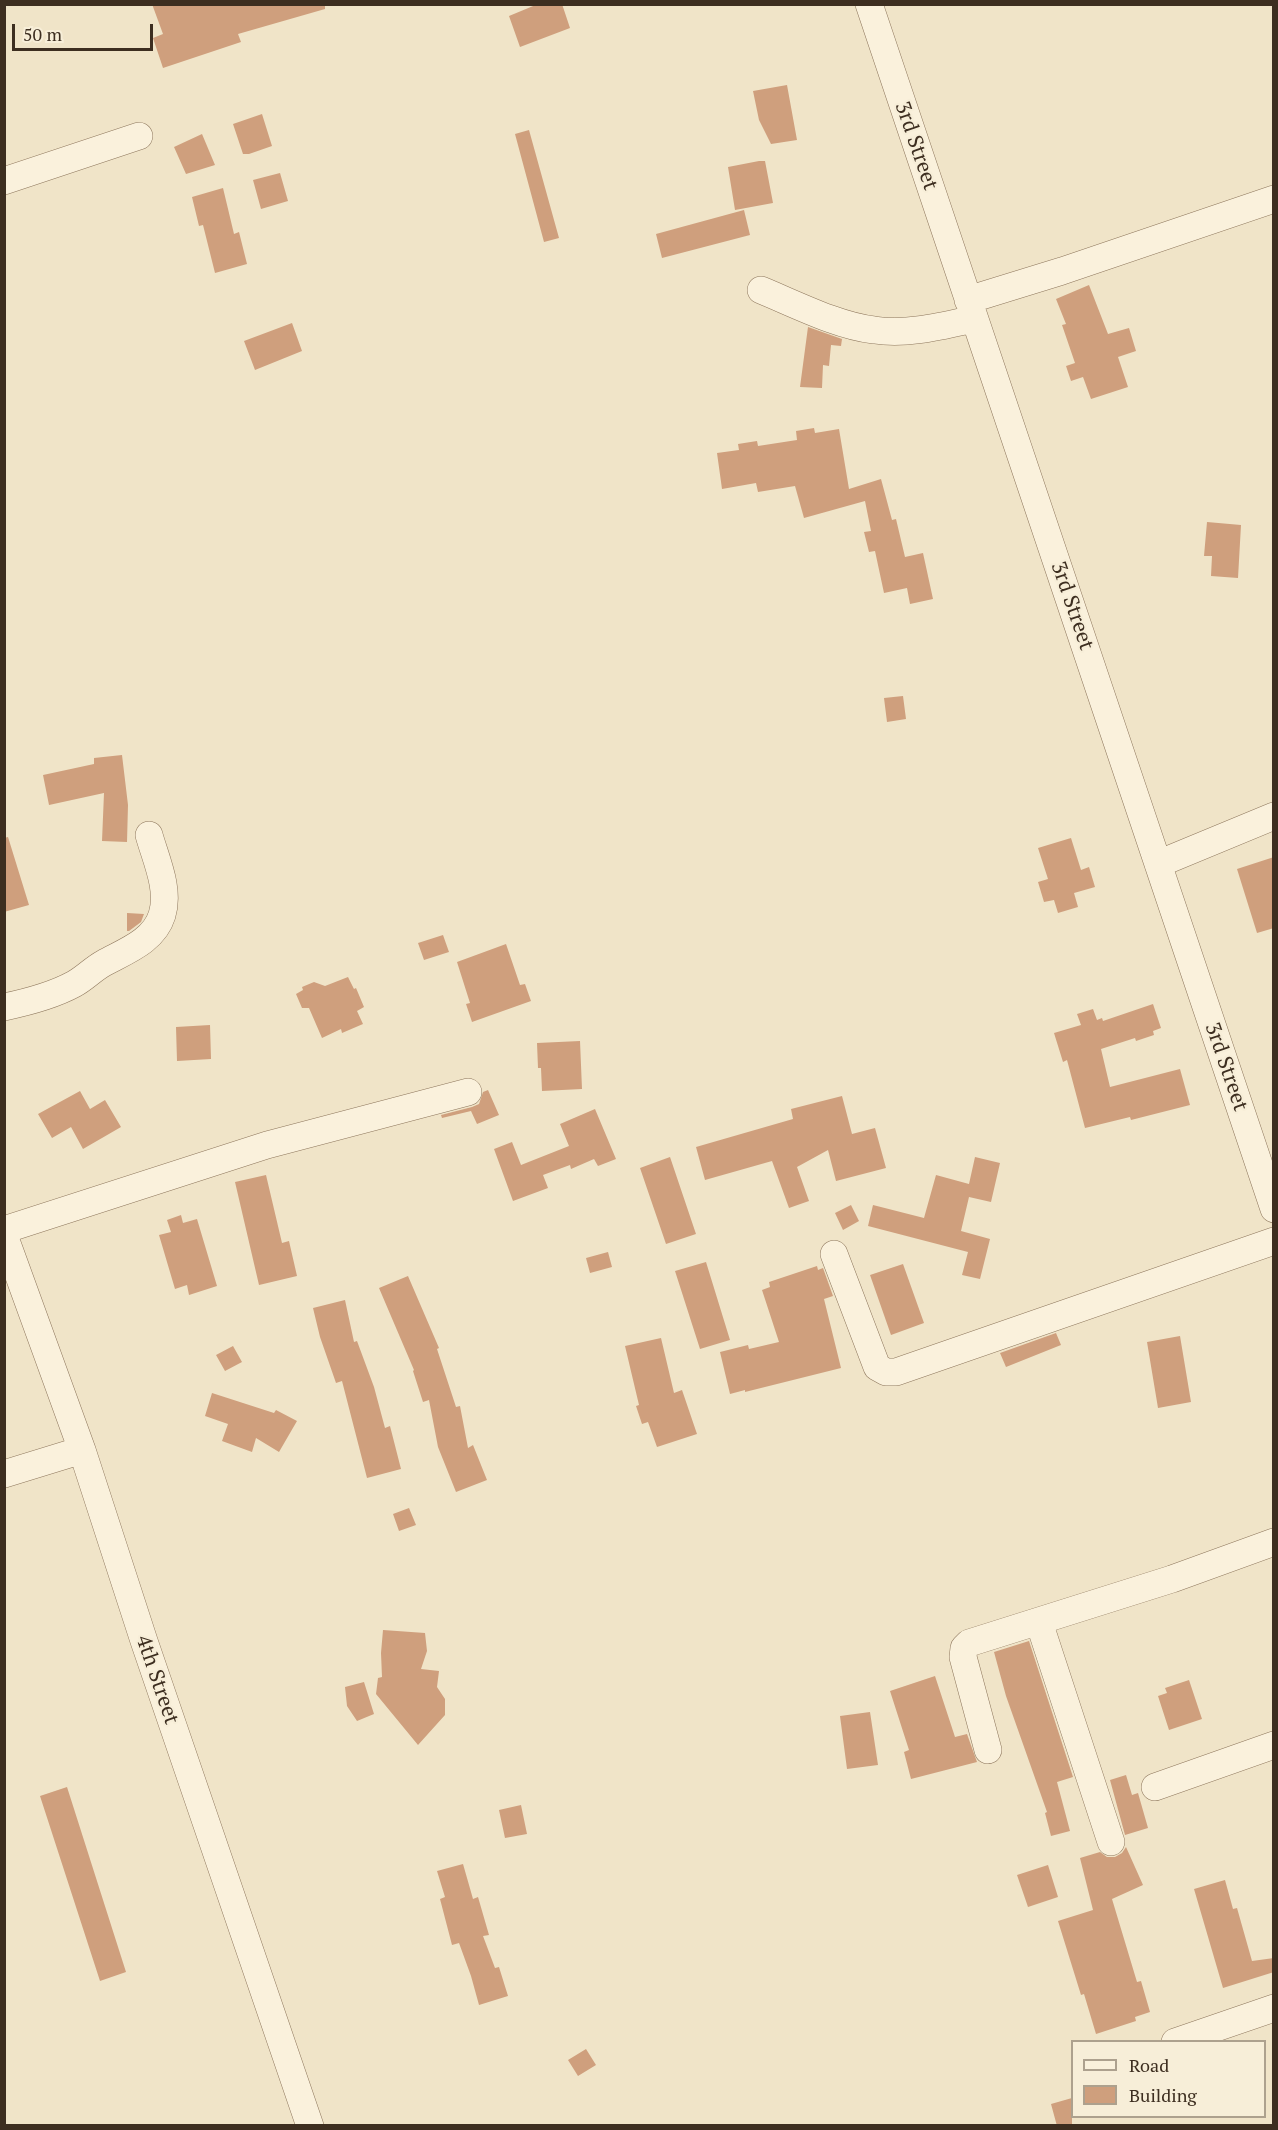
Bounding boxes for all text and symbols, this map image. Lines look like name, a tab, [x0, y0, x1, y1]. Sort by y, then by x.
scale bar	[15, 12, 156, 50]
text: 50 m	[23, 22, 62, 46]
street label: 3rd Street	[889, 98, 943, 194]
street label: 3rd Street	[1045, 558, 1099, 654]
street label: 3rd Street	[1199, 1019, 1253, 1115]
street label: 4th Street	[130, 1632, 184, 1728]
legend	[1071, 2040, 1266, 2118]
text: Road	[1129, 2053, 1169, 2077]
text: Building	[1129, 2083, 1197, 2107]

